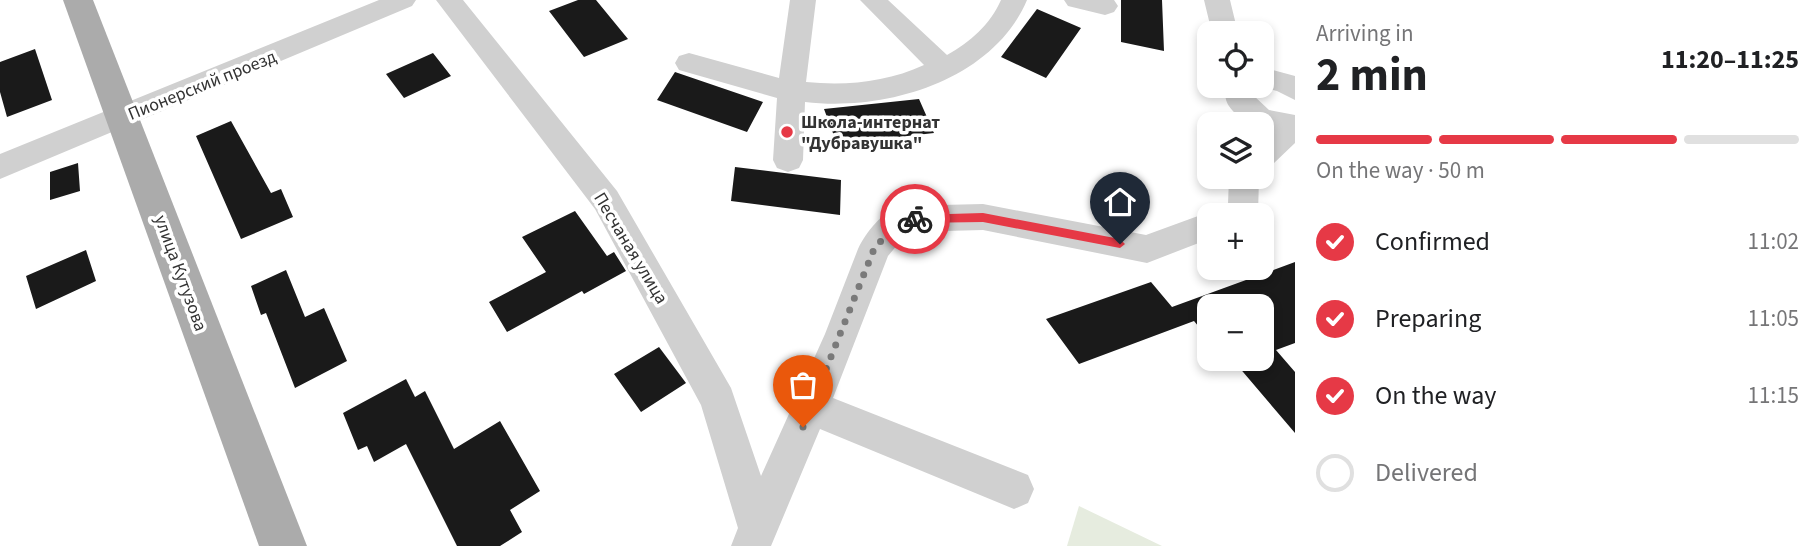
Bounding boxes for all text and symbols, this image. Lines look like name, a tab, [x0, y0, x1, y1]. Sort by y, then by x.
text: Arriving in	[1316, 17, 1414, 50]
map controls	[1197, 21, 1274, 371]
button: locate	[1197, 21, 1274, 98]
text: 11:20–11:25	[1661, 41, 1799, 78]
text: 2 min	[1316, 43, 1428, 108]
street label: Пионерский проезд	[124, 44, 281, 127]
place label: Школа-интернат "Дубравушка"	[801, 110, 940, 156]
button: layers	[1197, 112, 1274, 189]
marker: Школа-интернат "Дубравушка"	[779, 124, 795, 140]
text: On the way · 50 m	[1316, 154, 1485, 187]
pin	[1090, 172, 1150, 244]
icon: home	[1101, 183, 1139, 221]
courier	[880, 184, 950, 254]
street label: Песчаная улица	[587, 188, 674, 309]
icon: bike	[896, 200, 934, 238]
button: +	[1197, 203, 1274, 280]
street label: улица Кутузова	[148, 212, 213, 335]
icon: check	[1316, 223, 1354, 261]
text: Confirmed	[1375, 223, 1490, 260]
text: 11:02	[1748, 225, 1799, 258]
button: −	[1197, 294, 1274, 371]
icon: check	[1316, 300, 1354, 338]
text: Preparing	[1375, 300, 1481, 337]
text: 11:05	[1748, 302, 1799, 335]
pin	[773, 355, 833, 427]
icon: bag	[784, 366, 822, 404]
icon: check	[1316, 377, 1354, 415]
text: On the way	[1375, 377, 1496, 414]
text: 11:15	[1748, 379, 1799, 412]
text: Delivered	[1375, 454, 1478, 491]

